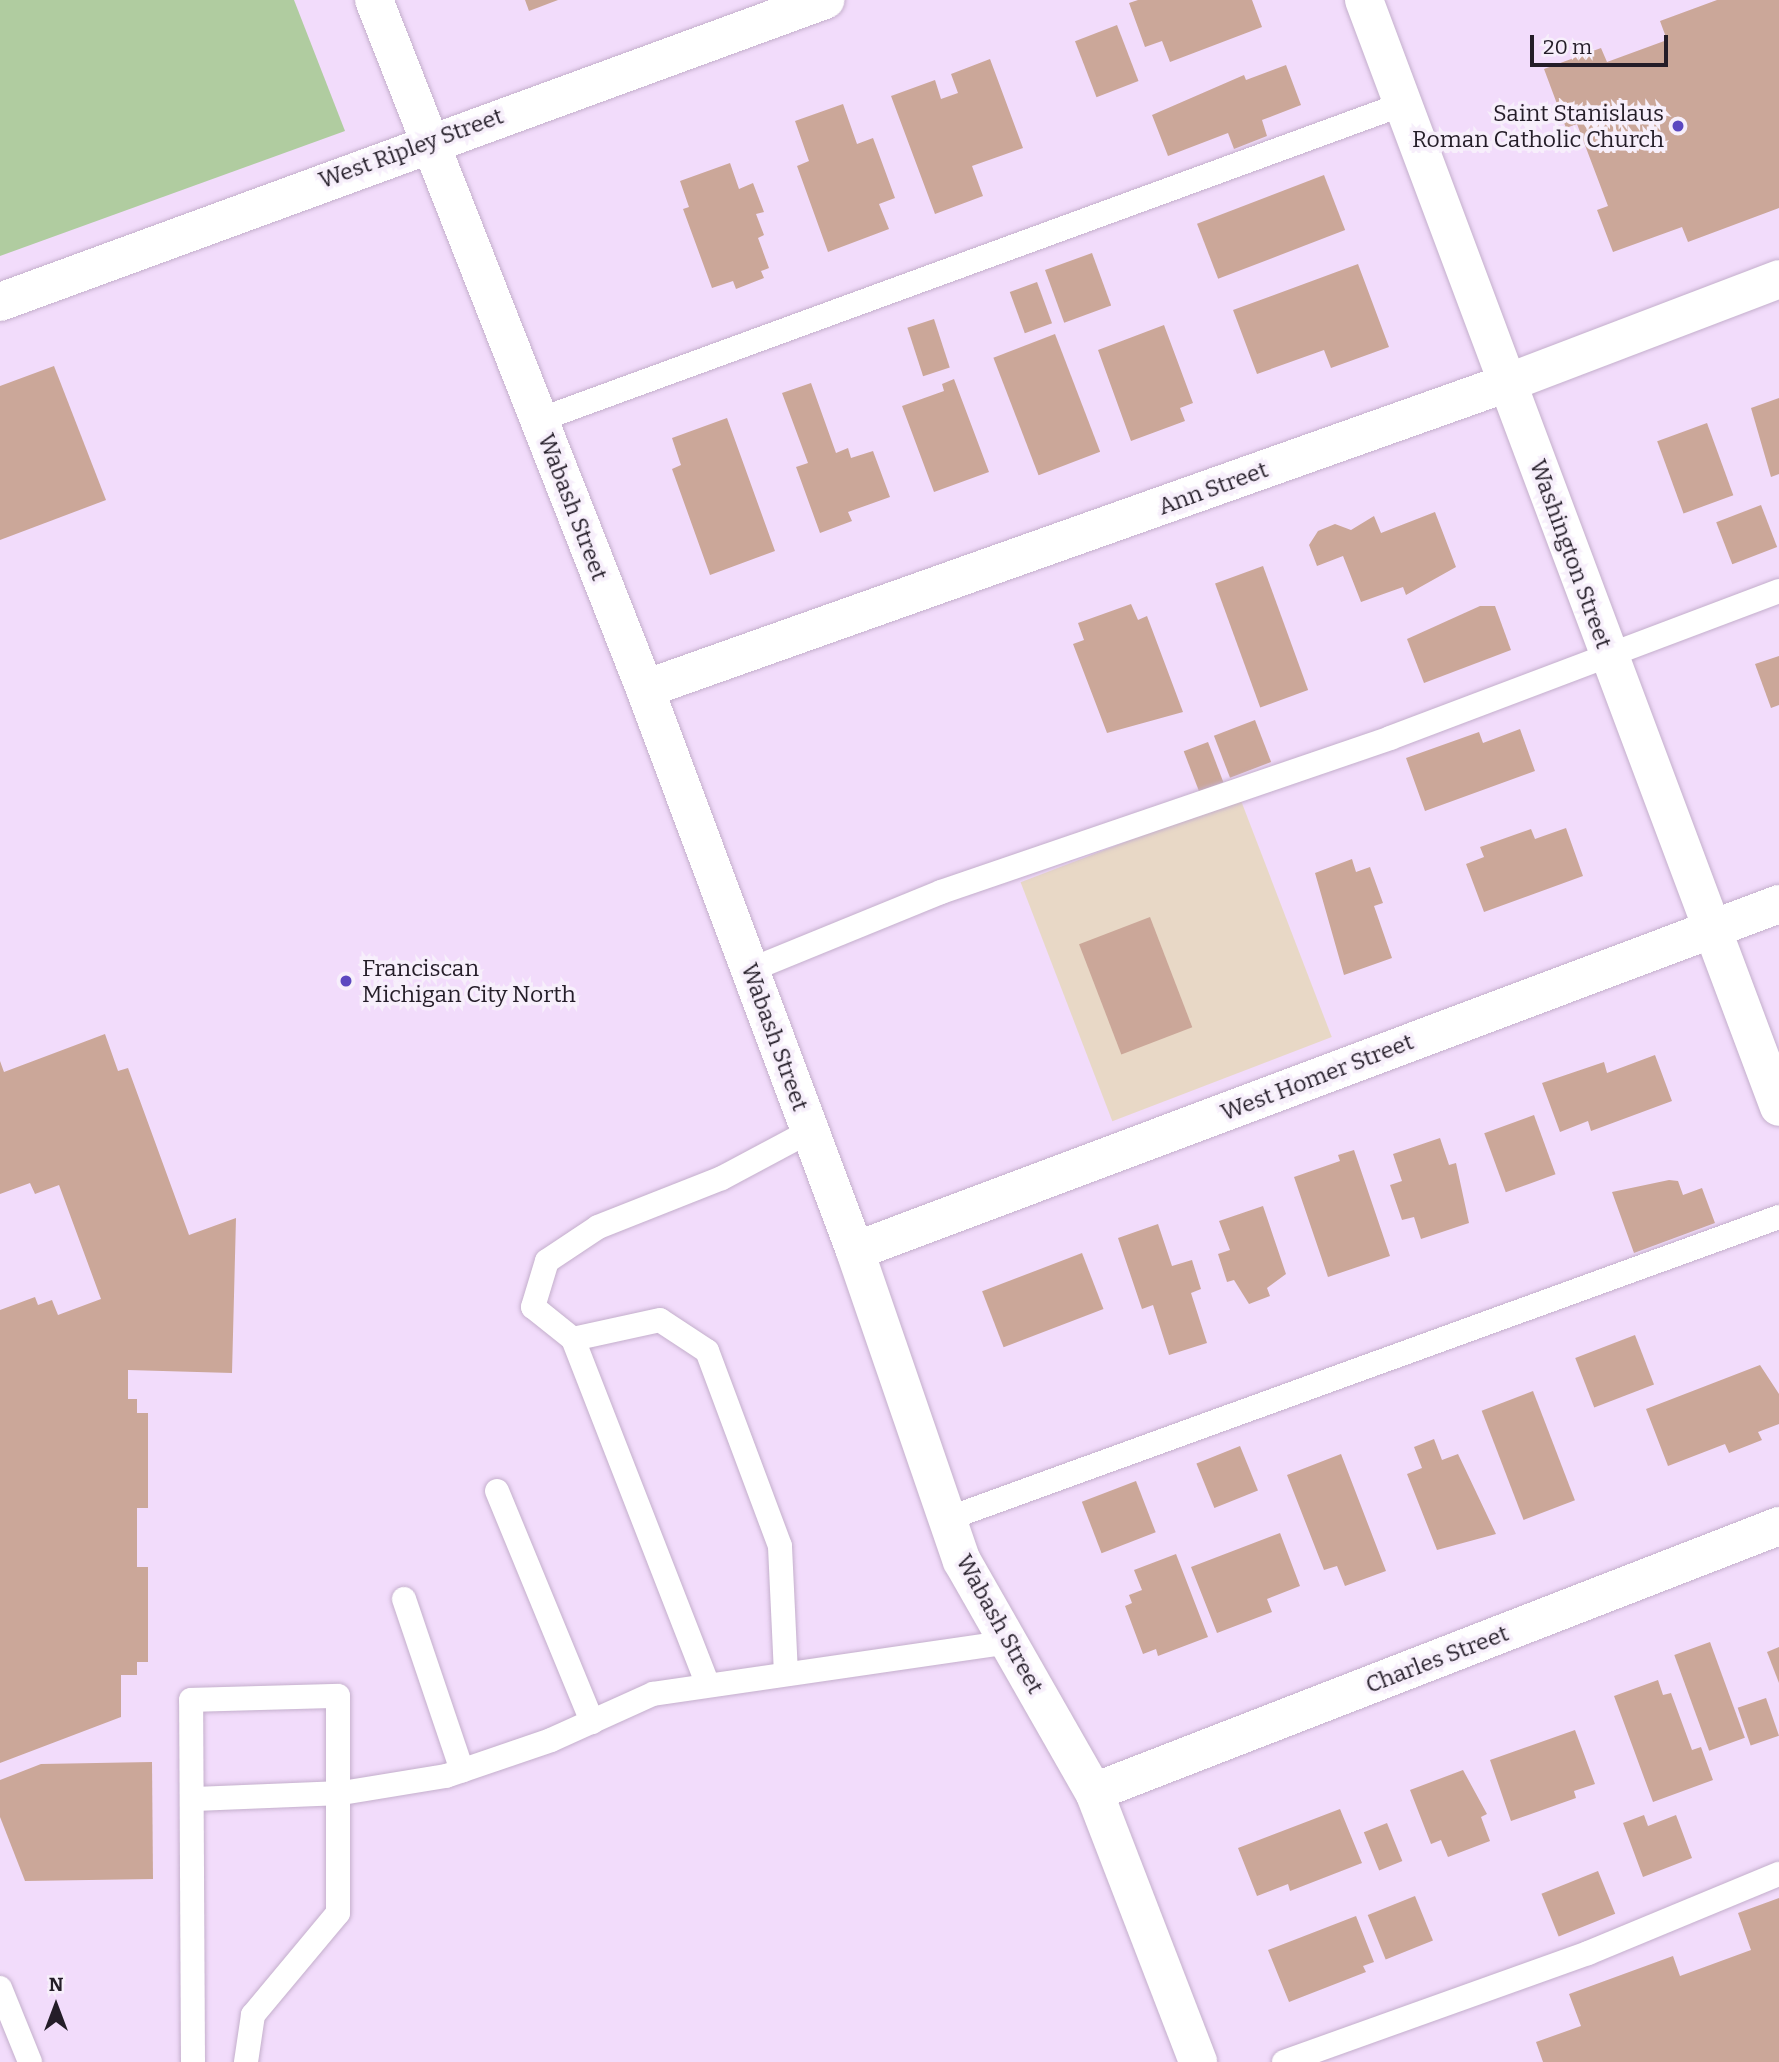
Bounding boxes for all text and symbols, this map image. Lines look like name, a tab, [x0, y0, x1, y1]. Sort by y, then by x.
scale bar	[1534, 21, 1672, 65]
text: 20 m	[1543, 34, 1592, 60]
place label: Saint Stanislaus Roman Catholic Church	[1412, 99, 1664, 153]
street label: West Ripley Street	[315, 102, 507, 194]
marker: Saint Stanislaus Roman Catholic Church	[1670, 118, 1686, 134]
street label: Wabash Street	[532, 430, 614, 584]
street label: Ann Street	[1154, 455, 1272, 521]
street label: Washington Street	[1524, 456, 1618, 652]
place label: Franciscan Michigan City North	[362, 954, 576, 1008]
street label: Wabash Street	[736, 959, 814, 1115]
marker: Franciscan Michigan City North	[336, 971, 356, 991]
street label: West Homer Street	[1217, 1028, 1417, 1126]
street label: Wabash Street	[950, 1550, 1050, 1698]
street label: Charles Street	[1362, 1619, 1512, 1699]
north arrow	[21, 1971, 91, 2041]
text: N	[49, 1973, 63, 1996]

